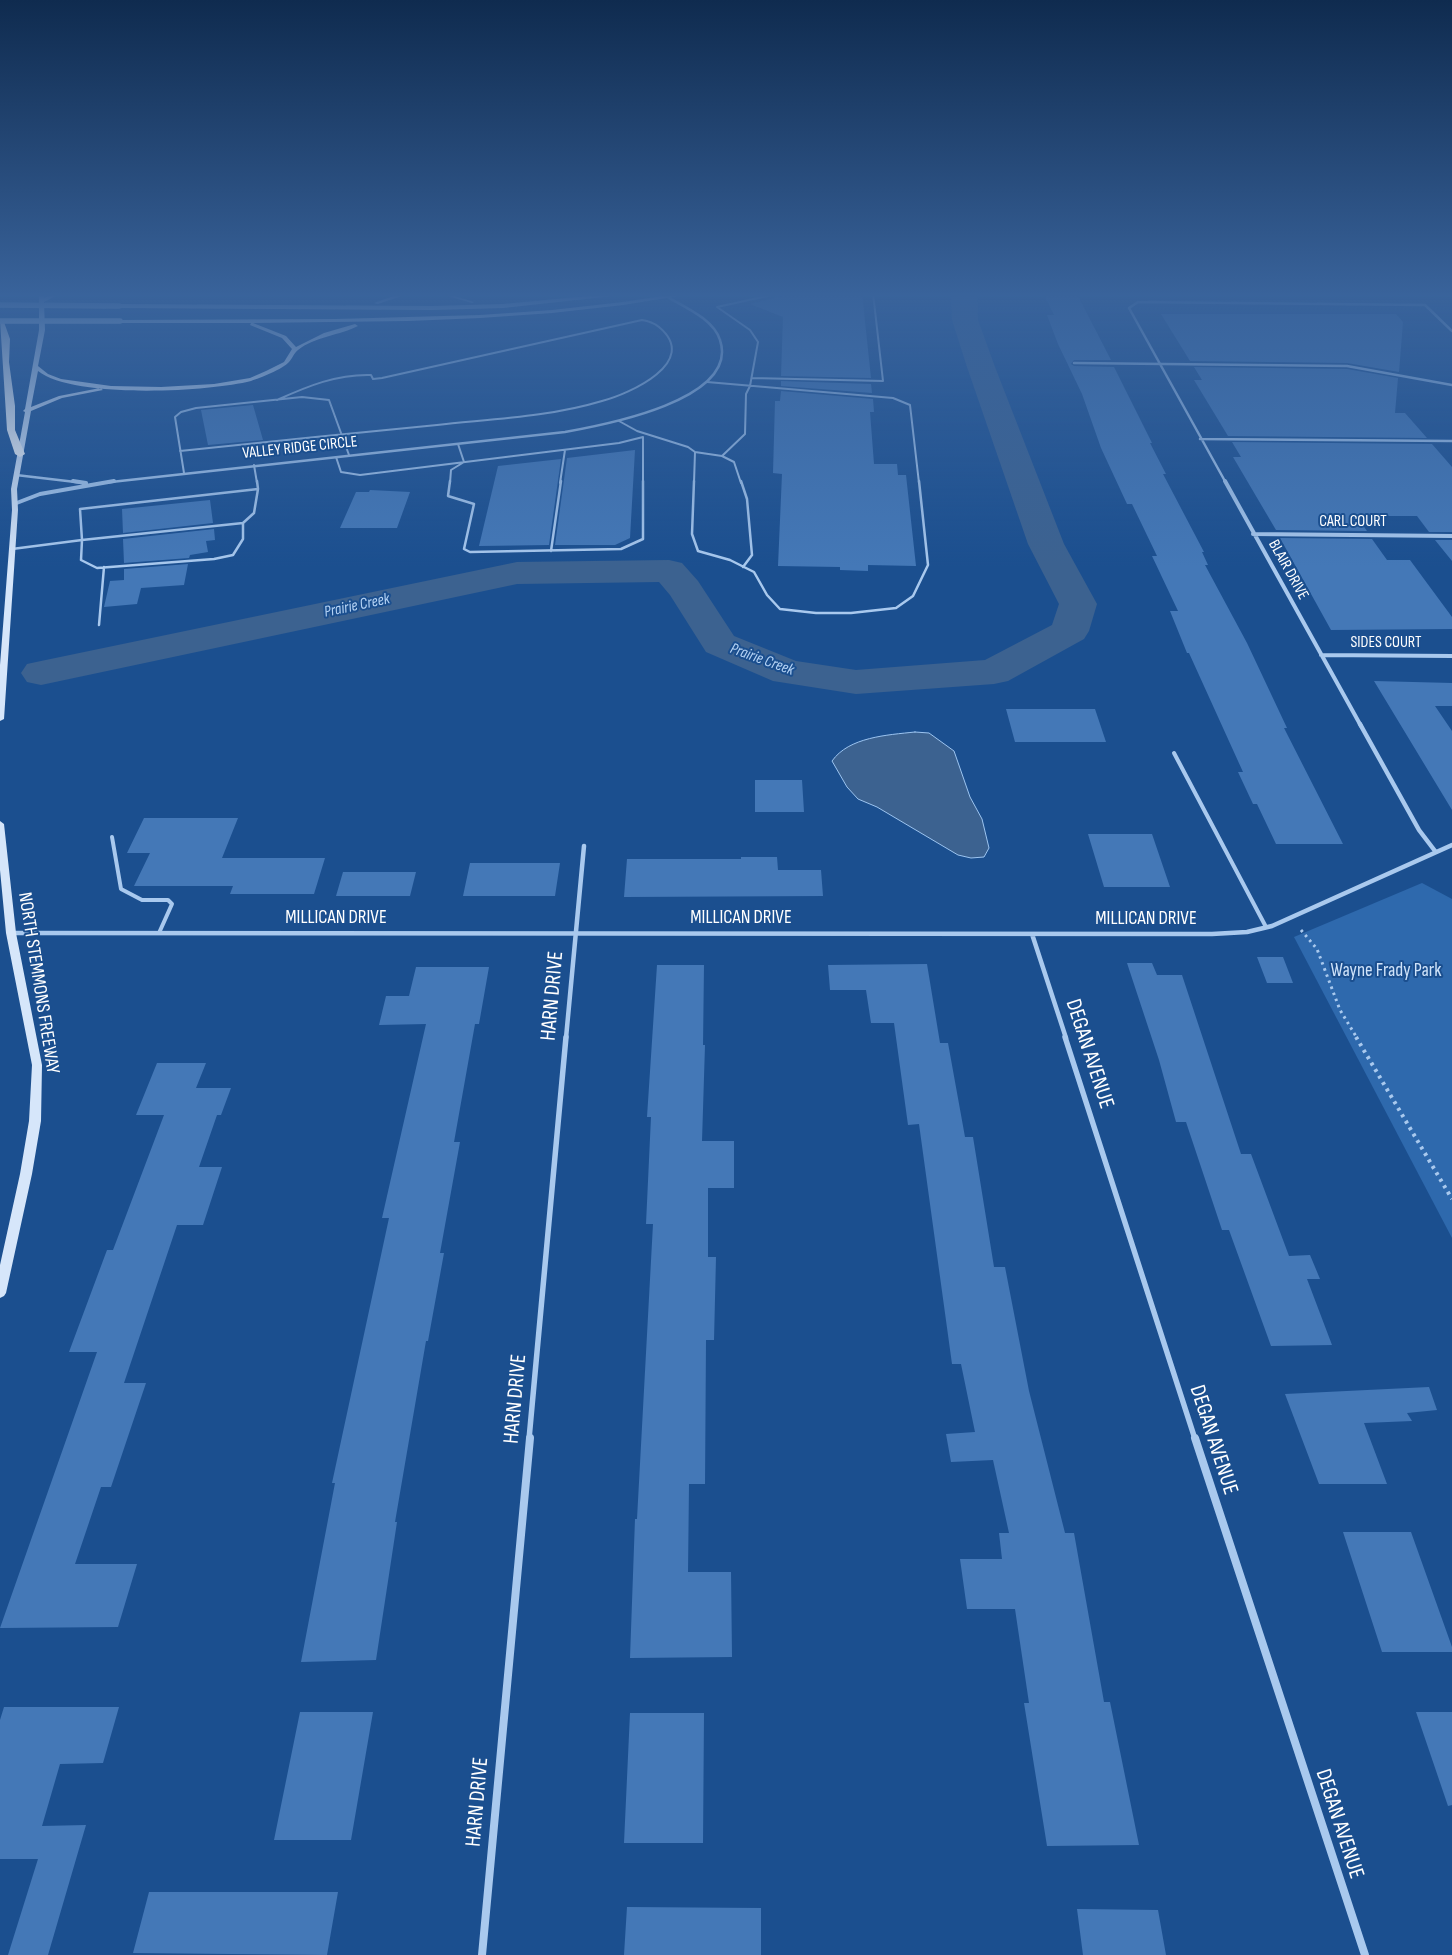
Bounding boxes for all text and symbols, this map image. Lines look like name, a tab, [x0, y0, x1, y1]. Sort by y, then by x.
street label: VALLEY RIDGE CIRCLE	[242, 432, 358, 464]
street label: CARL COURT	[1319, 512, 1387, 532]
street label: BLAIR DRIVE	[1264, 537, 1312, 603]
water label: Prairie Creek	[322, 590, 392, 622]
street label: SIDES COURT	[1350, 633, 1422, 653]
water label: Prairie Creek	[727, 640, 797, 680]
street label: NORTH STEMMONS FREEWAY	[12, 891, 64, 1075]
street label: MILLICAN DRIVE	[285, 907, 387, 929]
street label: MILLICAN DRIVE	[690, 907, 792, 929]
street label: MILLICAN DRIVE	[1095, 908, 1197, 930]
street label: HARN DRIVE	[536, 950, 570, 1042]
park label: Wayne Frady Park	[1331, 960, 1441, 982]
street label: DEGAN AVENUE	[1059, 996, 1119, 1112]
street label: HARN DRIVE	[499, 1353, 533, 1445]
street label: DEGAN AVENUE	[1183, 1382, 1243, 1498]
street label: HARN DRIVE	[461, 1756, 495, 1848]
street label: DEGAN AVENUE	[1309, 1766, 1369, 1882]

